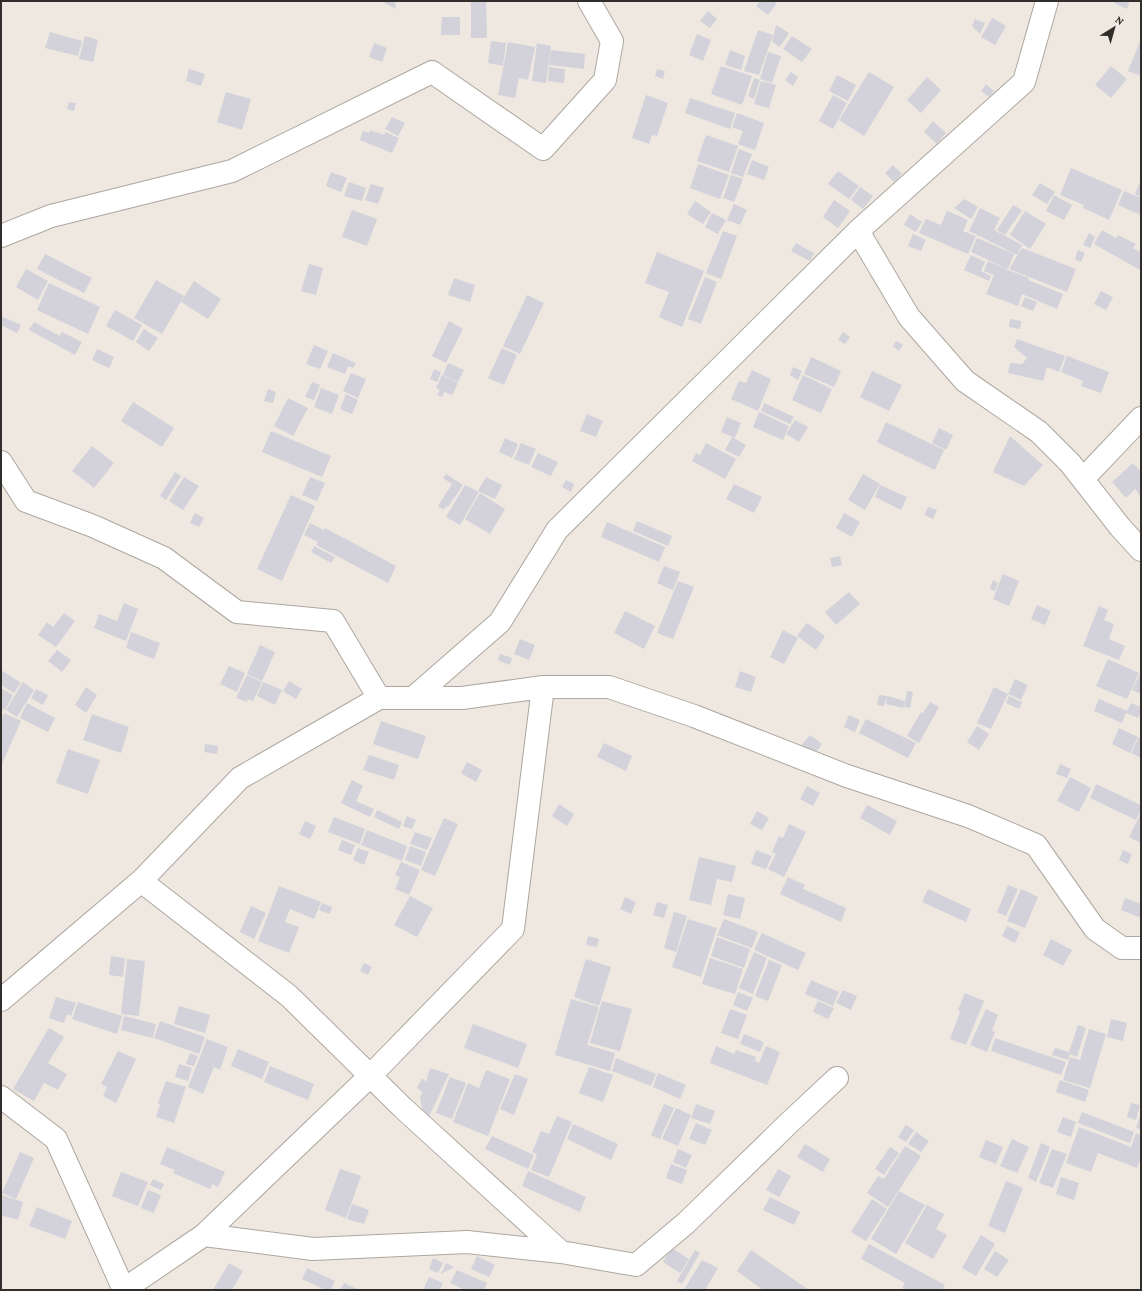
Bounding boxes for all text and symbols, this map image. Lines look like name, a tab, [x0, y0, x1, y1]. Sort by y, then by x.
north arrow	[1094, 8, 1134, 48]
text: N	[1113, 13, 1127, 27]

